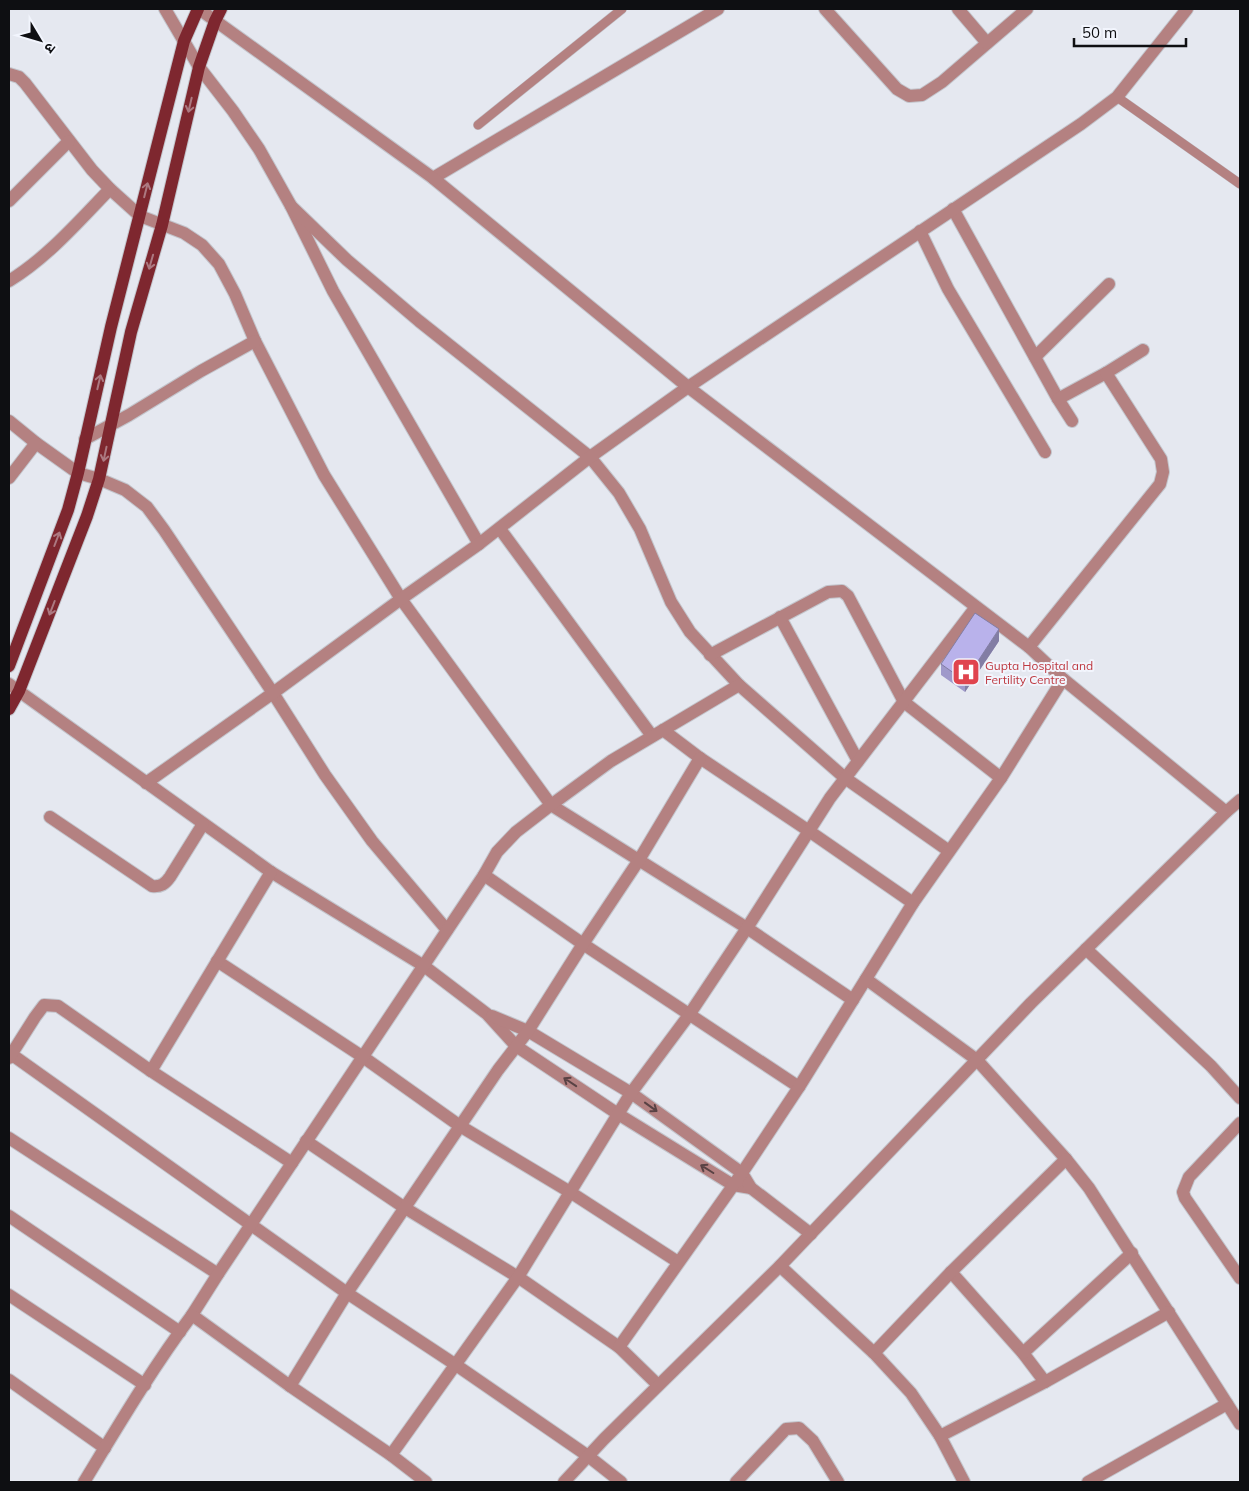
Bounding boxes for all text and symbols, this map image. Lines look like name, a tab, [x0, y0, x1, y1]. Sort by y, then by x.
north arrow	[15, 15, 65, 65]
scale bar	[1074, 15, 1186, 47]
text: 50 m	[1082, 23, 1117, 42]
text: उ	[40, 39, 60, 57]
one-way arrow	[185, 96, 194, 112]
one-way arrow	[142, 183, 151, 199]
one-way arrow	[146, 254, 155, 270]
one-way arrow	[95, 374, 104, 390]
one-way arrow	[99, 446, 109, 462]
one-way arrow	[53, 531, 62, 547]
one-way arrow	[46, 600, 55, 615]
hospital icon: Gupta Hospital and Fertility Centre	[951, 657, 981, 687]
place label: Gupta Hospital and Fertility Centre	[985, 658, 1093, 687]
one-way arrow	[563, 1077, 577, 1087]
one-way arrow	[644, 1102, 658, 1112]
one-way arrow	[701, 1164, 715, 1174]

